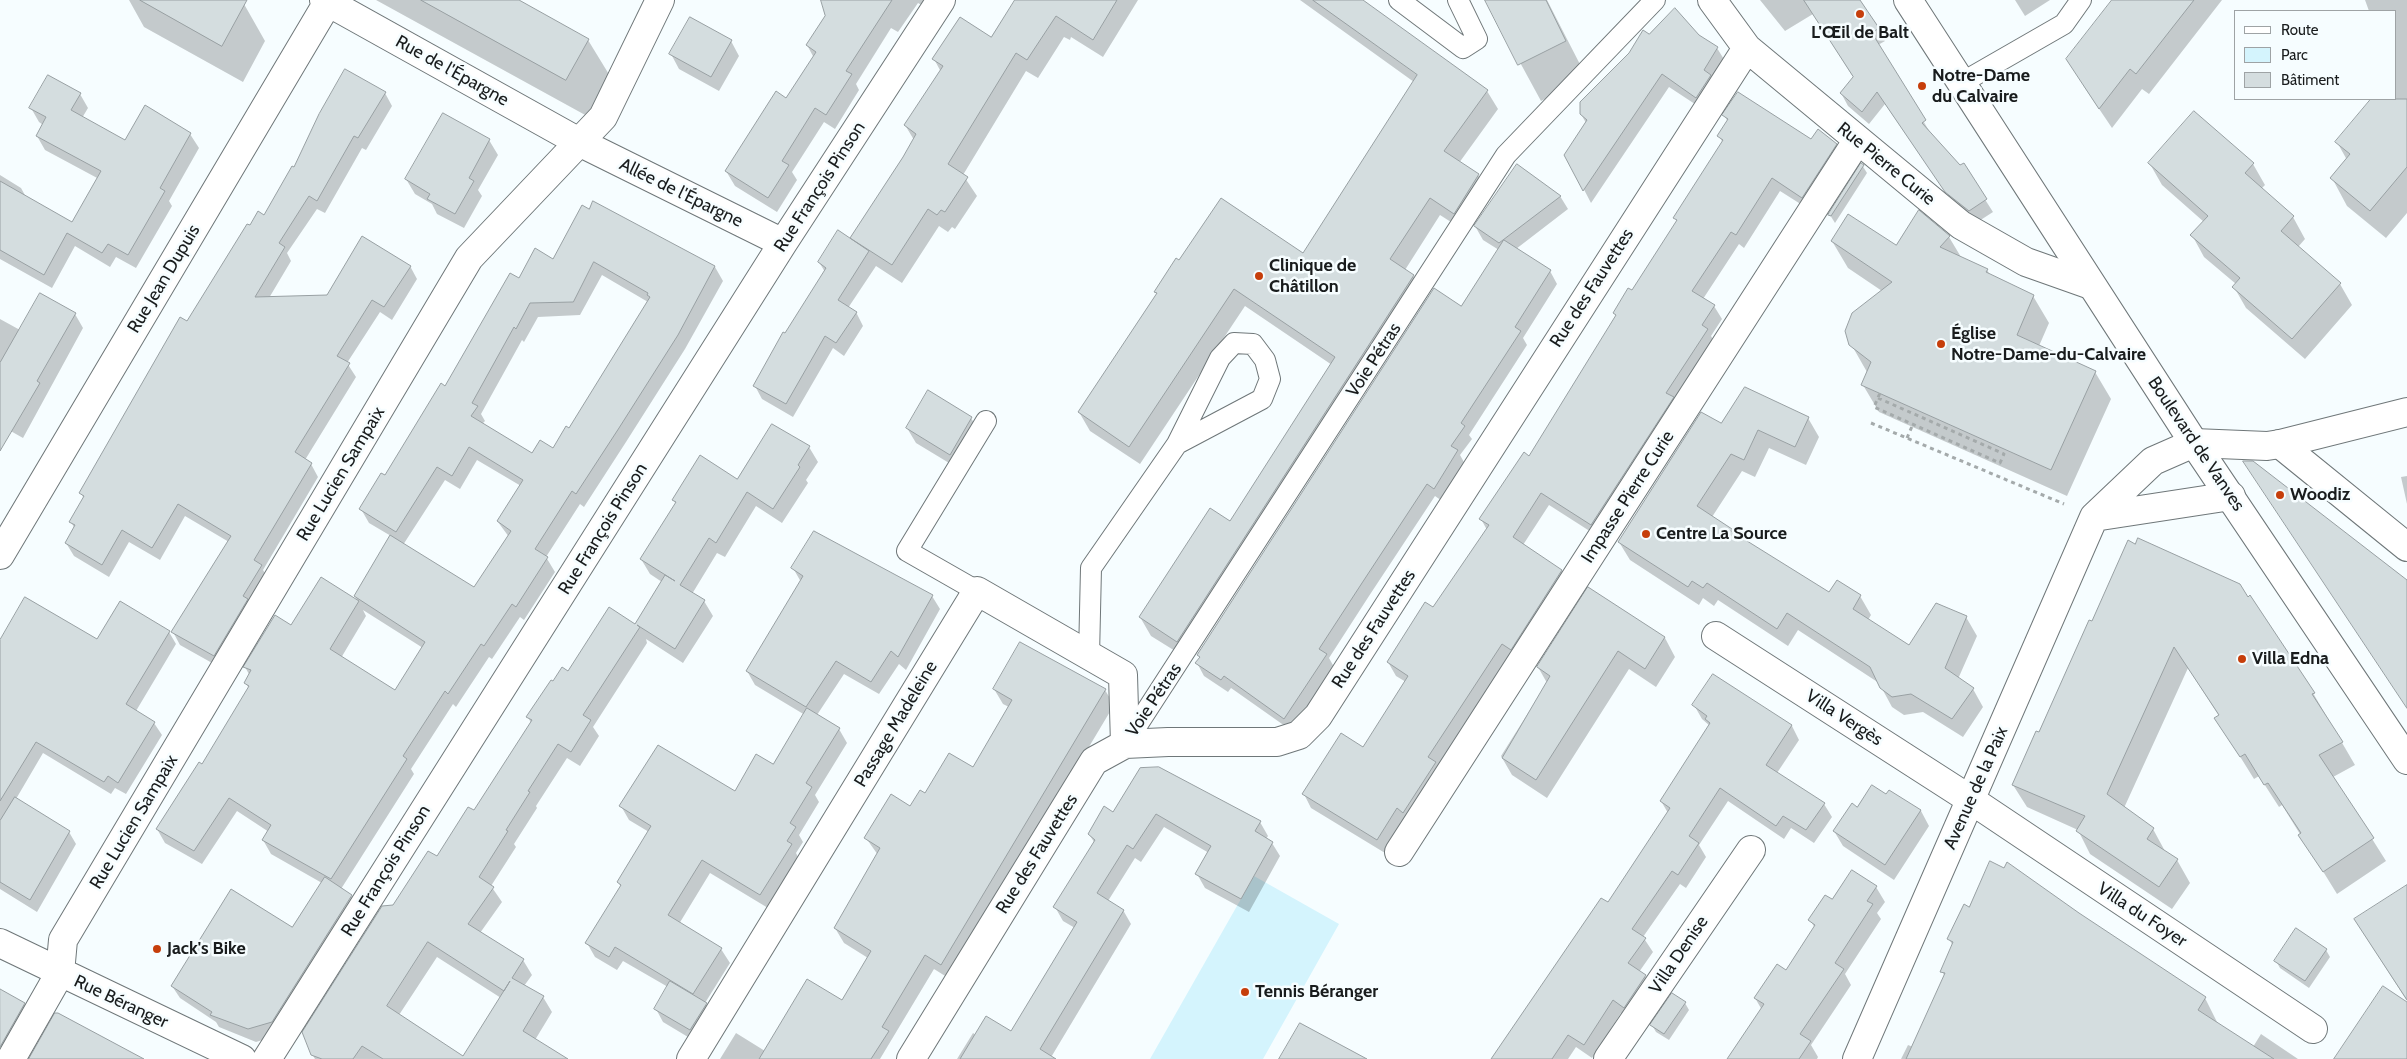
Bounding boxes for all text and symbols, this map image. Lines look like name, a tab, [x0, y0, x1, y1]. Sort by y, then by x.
marker: L'Œil de Balt	[1854, 8, 1866, 20]
legend	[2234, 10, 2397, 100]
text: Route	[2281, 21, 2319, 39]
place label: L'Œil de Balt	[1811, 22, 1909, 44]
street label: Rue de l'Épargne	[392, 31, 512, 111]
text: Parc	[2281, 46, 2308, 64]
place label: Notre-Dame du Calvaire	[1932, 65, 2030, 108]
text: Bâtiment	[2281, 71, 2339, 89]
marker: Notre-Dame du Calvaire	[1916, 80, 1928, 92]
street label: Rue François Pinson	[770, 118, 870, 256]
street label: Rue Pierre Curie	[1833, 118, 1939, 210]
street label: Allée de l'Épargne	[616, 154, 746, 232]
street label: Rue Jean Dupuis	[123, 221, 205, 337]
street label: Rue des Fauvettes	[1546, 225, 1638, 351]
place label: Clinique de Châtillon	[1269, 255, 1356, 298]
marker: Clinique de Châtillon	[1253, 270, 1265, 282]
street label: Voie Pétras	[1342, 319, 1406, 401]
place label: Église Notre-Dame-du-Calvaire	[1951, 323, 2146, 366]
marker: Église Notre-Dame-du-Calvaire	[1935, 338, 1947, 350]
street label: Boulevard de Vanves	[2143, 373, 2249, 515]
street label: Rue Lucien Sampaix	[292, 403, 390, 545]
street label: Impasse Pierre Curie	[1577, 427, 1679, 567]
street label: Rue François Pinson	[554, 459, 652, 599]
place label: Woodiz	[2290, 484, 2350, 506]
marker: Woodiz	[2274, 489, 2286, 501]
place label: Centre La Source	[1656, 523, 1787, 545]
marker: Centre La Source	[1640, 528, 1652, 540]
street label: Rue des Fauvettes	[1328, 566, 1420, 692]
place label: Villa Edna	[2252, 648, 2329, 670]
marker: Villa Edna	[2236, 653, 2248, 665]
street label: Passage Madeleine	[850, 657, 942, 791]
street label: Voie Pétras	[1122, 659, 1186, 741]
street label: Villa Vergès	[1802, 685, 1886, 751]
street label: Avenue de la Paix	[1939, 723, 2013, 853]
street label: Rue Lucien Sampaix	[85, 751, 183, 893]
street label: Rue des Fauvettes	[992, 790, 1082, 918]
street label: Rue François Pinson	[337, 801, 435, 941]
street label: Villa du Foyer	[2093, 878, 2191, 952]
street label: Villa Denise	[1645, 912, 1713, 998]
place label: Jack's Bike	[167, 938, 246, 960]
marker: Jack's Bike	[151, 943, 163, 955]
street label: Rue Béranger	[70, 971, 172, 1033]
place label: Tennis Béranger	[1255, 981, 1378, 1003]
marker: Tennis Béranger	[1239, 986, 1251, 998]

